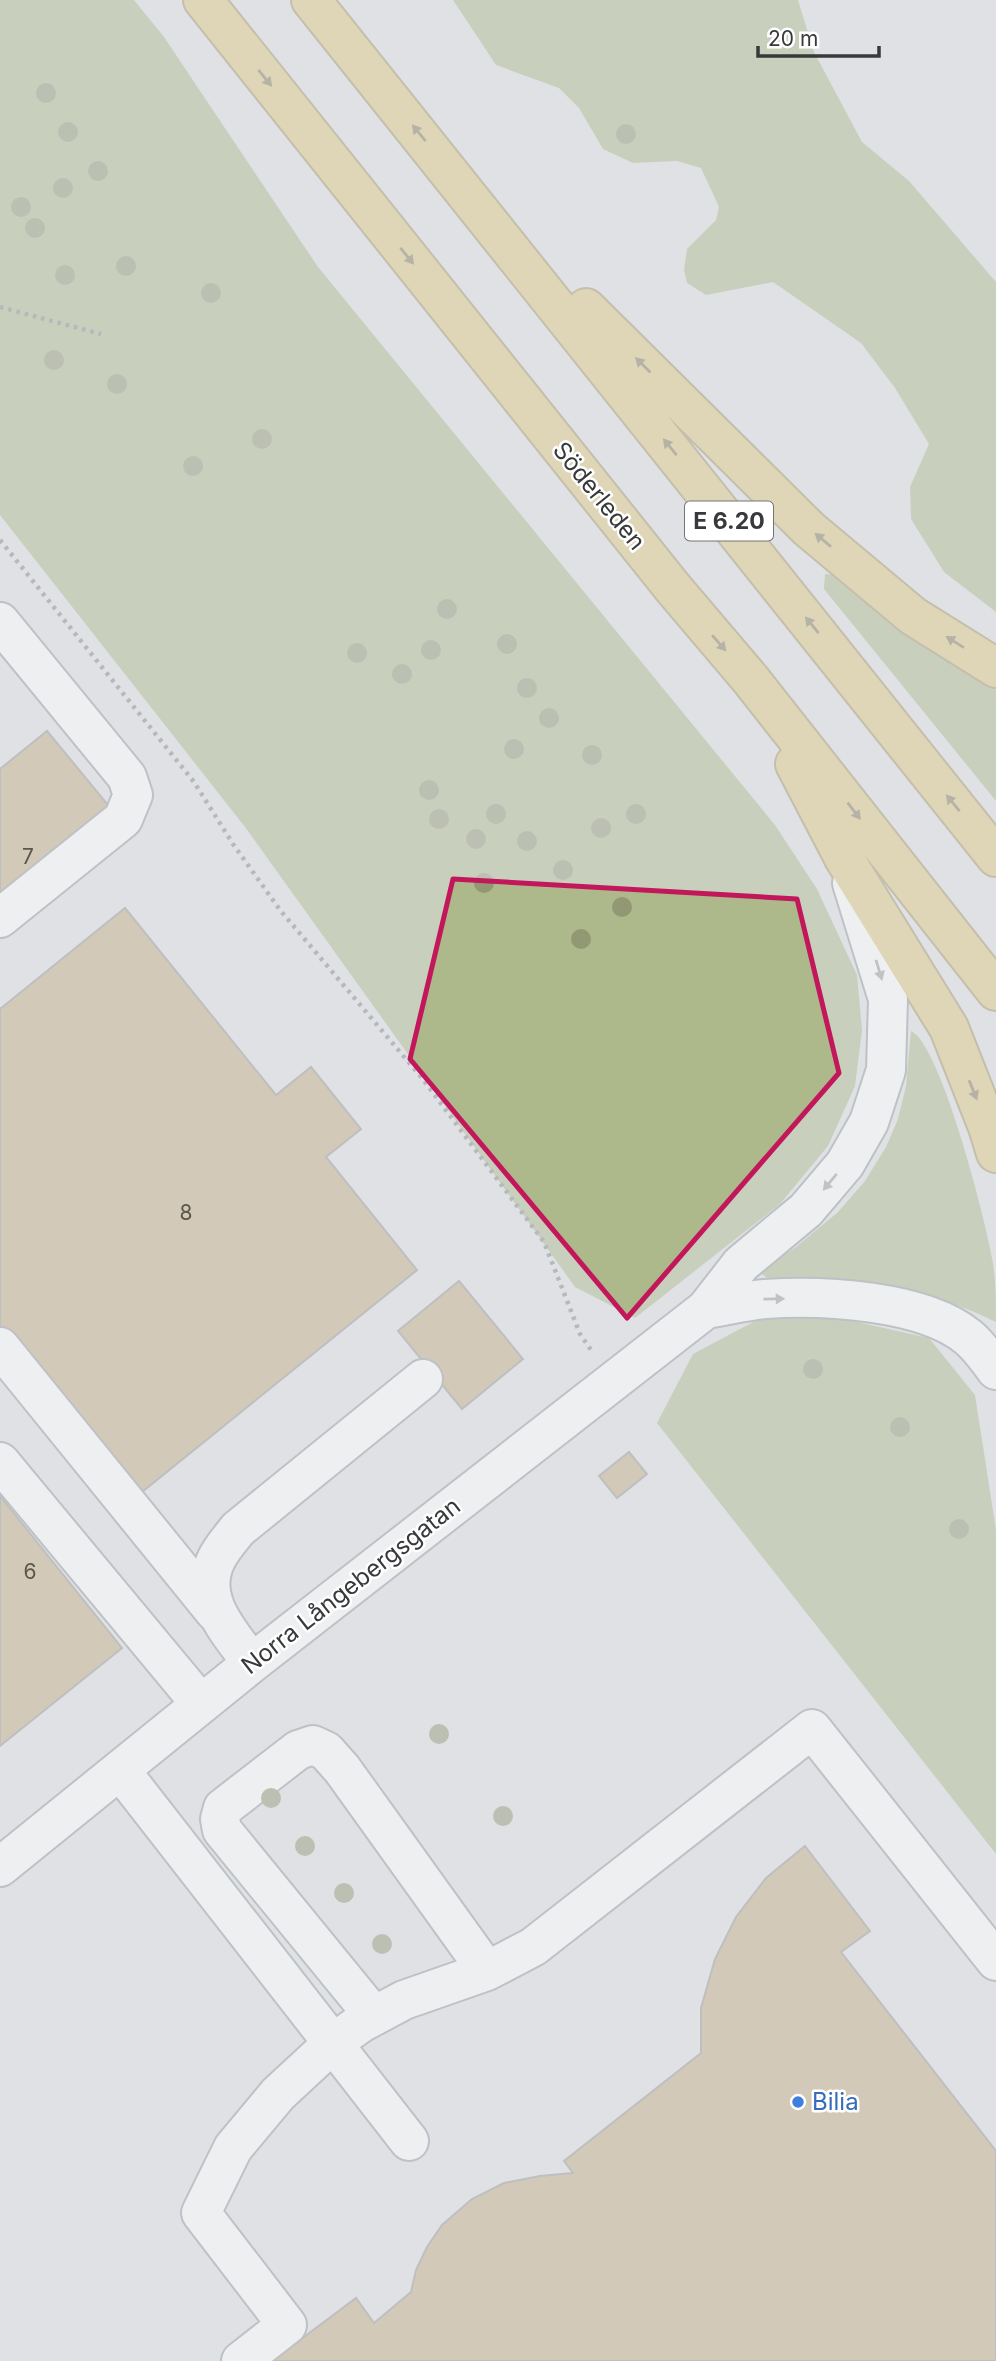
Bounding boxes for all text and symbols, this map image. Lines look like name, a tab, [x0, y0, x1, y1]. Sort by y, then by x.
scale bar	[758, 14, 879, 58]
text: 20 m	[768, 26, 818, 51]
one-way arrow	[258, 69, 273, 87]
one-way arrow	[412, 124, 427, 141]
one-way arrow	[400, 247, 415, 265]
one-way arrow	[634, 356, 651, 373]
street label: Söderleden	[547, 436, 652, 556]
one-way arrow	[663, 439, 678, 456]
road number: E 6.20	[685, 502, 773, 540]
one-way arrow	[814, 533, 832, 548]
one-way arrow	[804, 617, 819, 635]
one-way arrow	[711, 634, 727, 652]
one-way arrow	[945, 635, 964, 648]
one-way arrow	[946, 795, 961, 813]
one-way arrow	[846, 801, 861, 819]
house number: 7	[22, 844, 34, 869]
one-way arrow	[874, 960, 885, 981]
one-way arrow	[968, 1080, 979, 1101]
one-way arrow	[823, 1173, 838, 1190]
house number: 8	[180, 1200, 193, 1225]
one-way arrow	[763, 1294, 785, 1305]
street label: Norra Långebergsgatan	[236, 1491, 466, 1680]
house number: 6	[23, 1559, 37, 1584]
place label: Bilia	[812, 2087, 859, 2116]
marker: Bilia	[790, 2094, 806, 2110]

